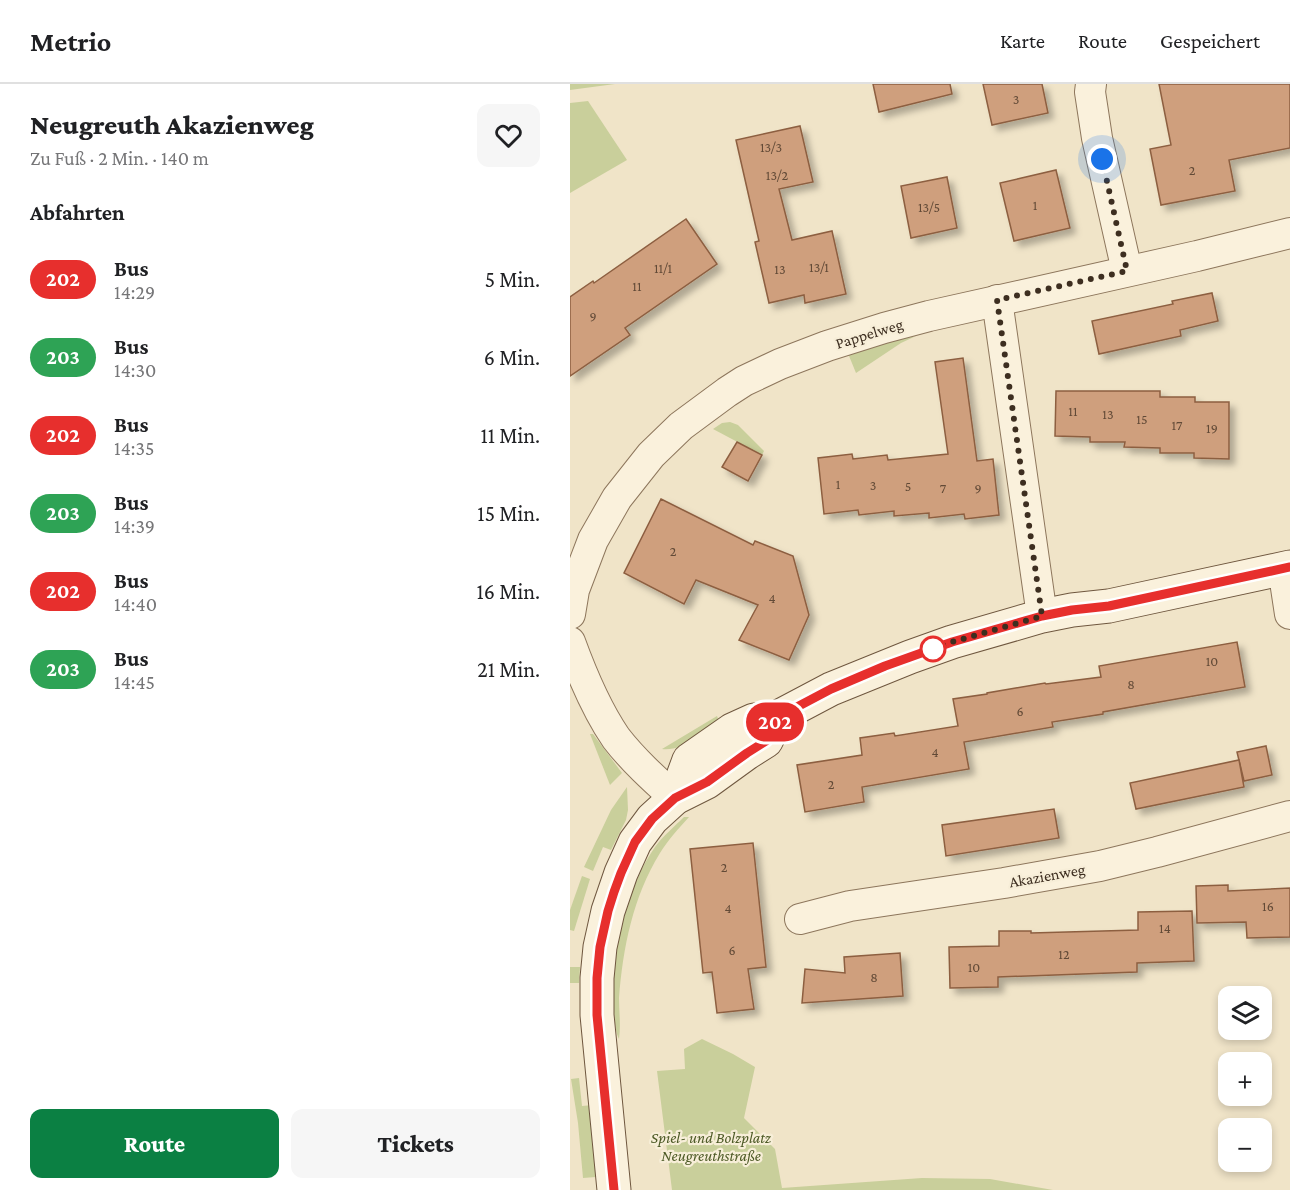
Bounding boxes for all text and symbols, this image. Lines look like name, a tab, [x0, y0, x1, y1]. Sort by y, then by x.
text: Metrio	[30, 26, 111, 57]
text: Karte	[1000, 29, 1045, 53]
text: Route	[1078, 29, 1127, 53]
text: Gespeichert	[1160, 29, 1260, 53]
house number: 3	[1013, 91, 1019, 107]
button: heart	[477, 104, 540, 167]
text: Neugreuth Akazienweg	[30, 109, 314, 140]
house number: 13/3	[760, 139, 782, 155]
your location	[1087, 144, 1117, 174]
text: Zu Fuß · 2 Min. · 140 m	[30, 147, 209, 169]
house number: 2	[1189, 162, 1196, 178]
house number: 13/2	[766, 167, 789, 183]
house number: 1	[1033, 197, 1038, 213]
house number: 13/5	[918, 199, 940, 215]
text: Abfahrten	[30, 200, 125, 225]
text: Bus	[114, 256, 148, 281]
house number: 13/1	[809, 259, 829, 275]
house number: 11/1	[654, 260, 672, 276]
house number: 13	[774, 261, 786, 277]
text: 202	[46, 267, 80, 291]
text: 5 Min.	[485, 267, 540, 292]
house number: 11	[632, 278, 642, 294]
text: 14:29	[114, 281, 155, 303]
house number: 9	[589, 308, 597, 324]
street label: Pappelweg	[833, 315, 905, 353]
text: Bus	[114, 334, 148, 359]
text: 203	[46, 345, 80, 369]
text: 6 Min.	[484, 345, 540, 370]
text: 14:30	[114, 359, 156, 381]
house number: 11	[1068, 403, 1078, 419]
house number: 13	[1102, 406, 1114, 422]
house number: 15	[1136, 411, 1148, 427]
text: Bus	[114, 412, 148, 437]
house number: 17	[1171, 417, 1183, 433]
house number: 19	[1206, 420, 1218, 436]
text: 202	[46, 423, 80, 447]
text: 11 Min.	[480, 423, 540, 448]
text: 14:35	[114, 437, 154, 459]
house number: 1	[836, 476, 841, 492]
house number: 3	[870, 477, 876, 493]
house number: 5	[905, 478, 911, 494]
house number: 7	[940, 480, 947, 496]
house number: 9	[974, 480, 982, 496]
text: Bus	[114, 490, 148, 515]
text: 203	[46, 501, 80, 525]
text: 15 Min.	[477, 501, 540, 526]
text: 14:39	[114, 515, 155, 537]
house number: 2	[670, 543, 677, 559]
text: Bus	[114, 568, 148, 593]
text: 202	[46, 579, 80, 603]
text: 16 Min.	[477, 579, 540, 604]
house number: 4	[768, 590, 776, 606]
text: 14:40	[114, 593, 157, 615]
unlabelled marker	[920, 636, 946, 662]
text: Bus	[114, 646, 148, 671]
house number: 10	[1206, 653, 1218, 669]
text: 203	[46, 657, 80, 681]
text: 21 Min.	[477, 657, 540, 682]
text: 14:45	[114, 671, 155, 693]
house number: 8	[1127, 676, 1135, 692]
line badge: 202	[740, 702, 810, 742]
house number: 6	[1016, 703, 1024, 719]
text: 202	[758, 710, 792, 734]
house number: 4	[931, 744, 939, 760]
house number: 2	[828, 776, 835, 792]
house number: 2	[721, 859, 728, 875]
street label: Akazienweg	[1008, 860, 1087, 892]
house number: 16	[1262, 898, 1274, 914]
house number: 4	[724, 900, 732, 916]
house number: 14	[1159, 920, 1171, 936]
house number: 6	[728, 942, 736, 958]
house number: 12	[1058, 946, 1070, 962]
house number: 10	[968, 959, 980, 975]
house number: 8	[870, 969, 878, 985]
map controls	[1218, 986, 1272, 1172]
button: layers	[1218, 986, 1272, 1040]
button: +	[1218, 1052, 1272, 1106]
button: Route	[30, 1109, 279, 1178]
button: Tickets	[291, 1109, 540, 1178]
button: −	[1218, 1118, 1272, 1172]
park label: Spiel- und Bolzplatz Neugreuthstraße	[651, 1129, 772, 1165]

